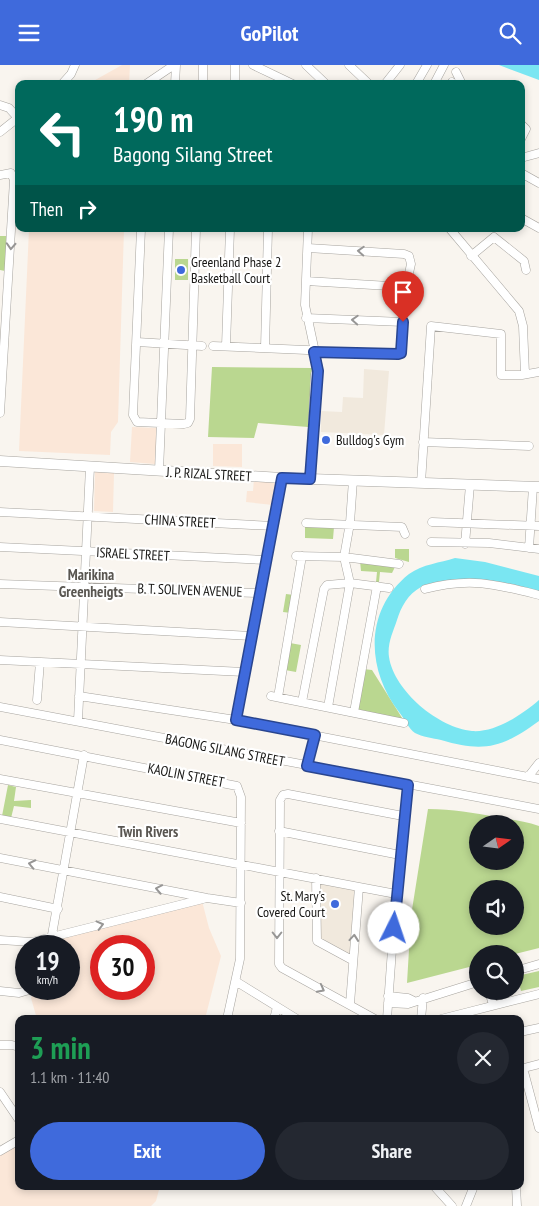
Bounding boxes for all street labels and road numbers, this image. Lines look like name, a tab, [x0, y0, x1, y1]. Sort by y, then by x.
street label: J. P. RIZAL STREET	[165, 463, 253, 485]
street label: CHINA STREET	[144, 510, 217, 532]
street label: ISRAEL STREET	[96, 543, 171, 565]
street label: B. T. SOLIVEN AVENUE	[137, 579, 243, 601]
street label: BAGONG SILANG STREET	[164, 730, 287, 771]
street label: KAOLIN STREET	[146, 759, 226, 791]

